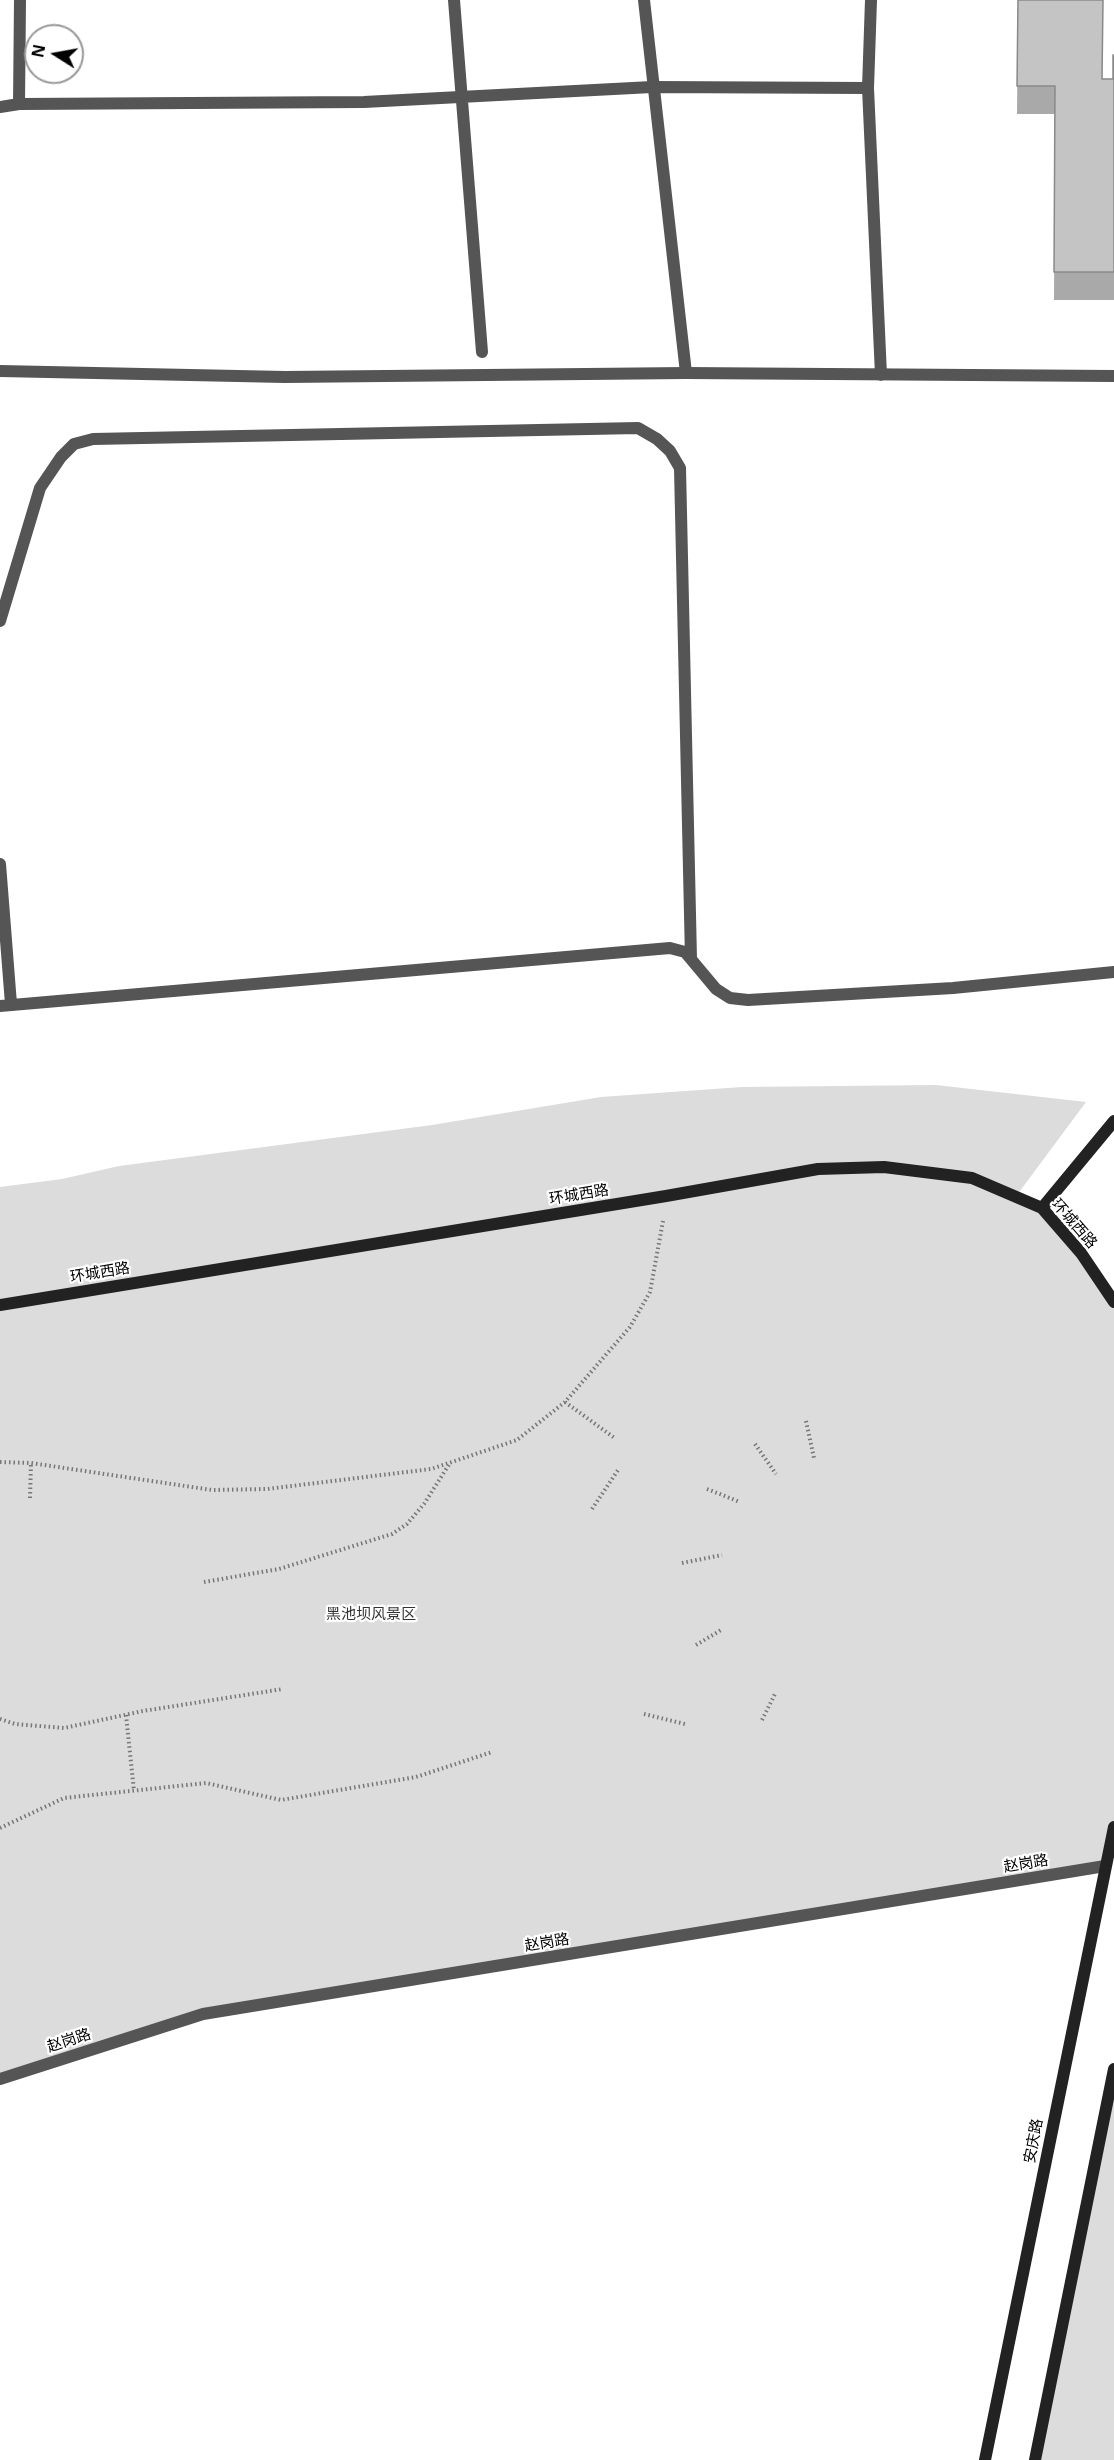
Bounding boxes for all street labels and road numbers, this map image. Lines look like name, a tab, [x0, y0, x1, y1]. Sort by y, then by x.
street label: 环城西路	[548, 1181, 610, 1209]
street label: 环城西路	[1048, 1195, 1100, 1253]
street label: 环城西路	[69, 1259, 131, 1287]
street label: 赵岗路	[1002, 1852, 1050, 1876]
street label: 赵岗路	[523, 1931, 571, 1955]
street label: 赵岗路	[45, 2025, 93, 2057]
street label: 安庆路	[1021, 2117, 1047, 2165]

